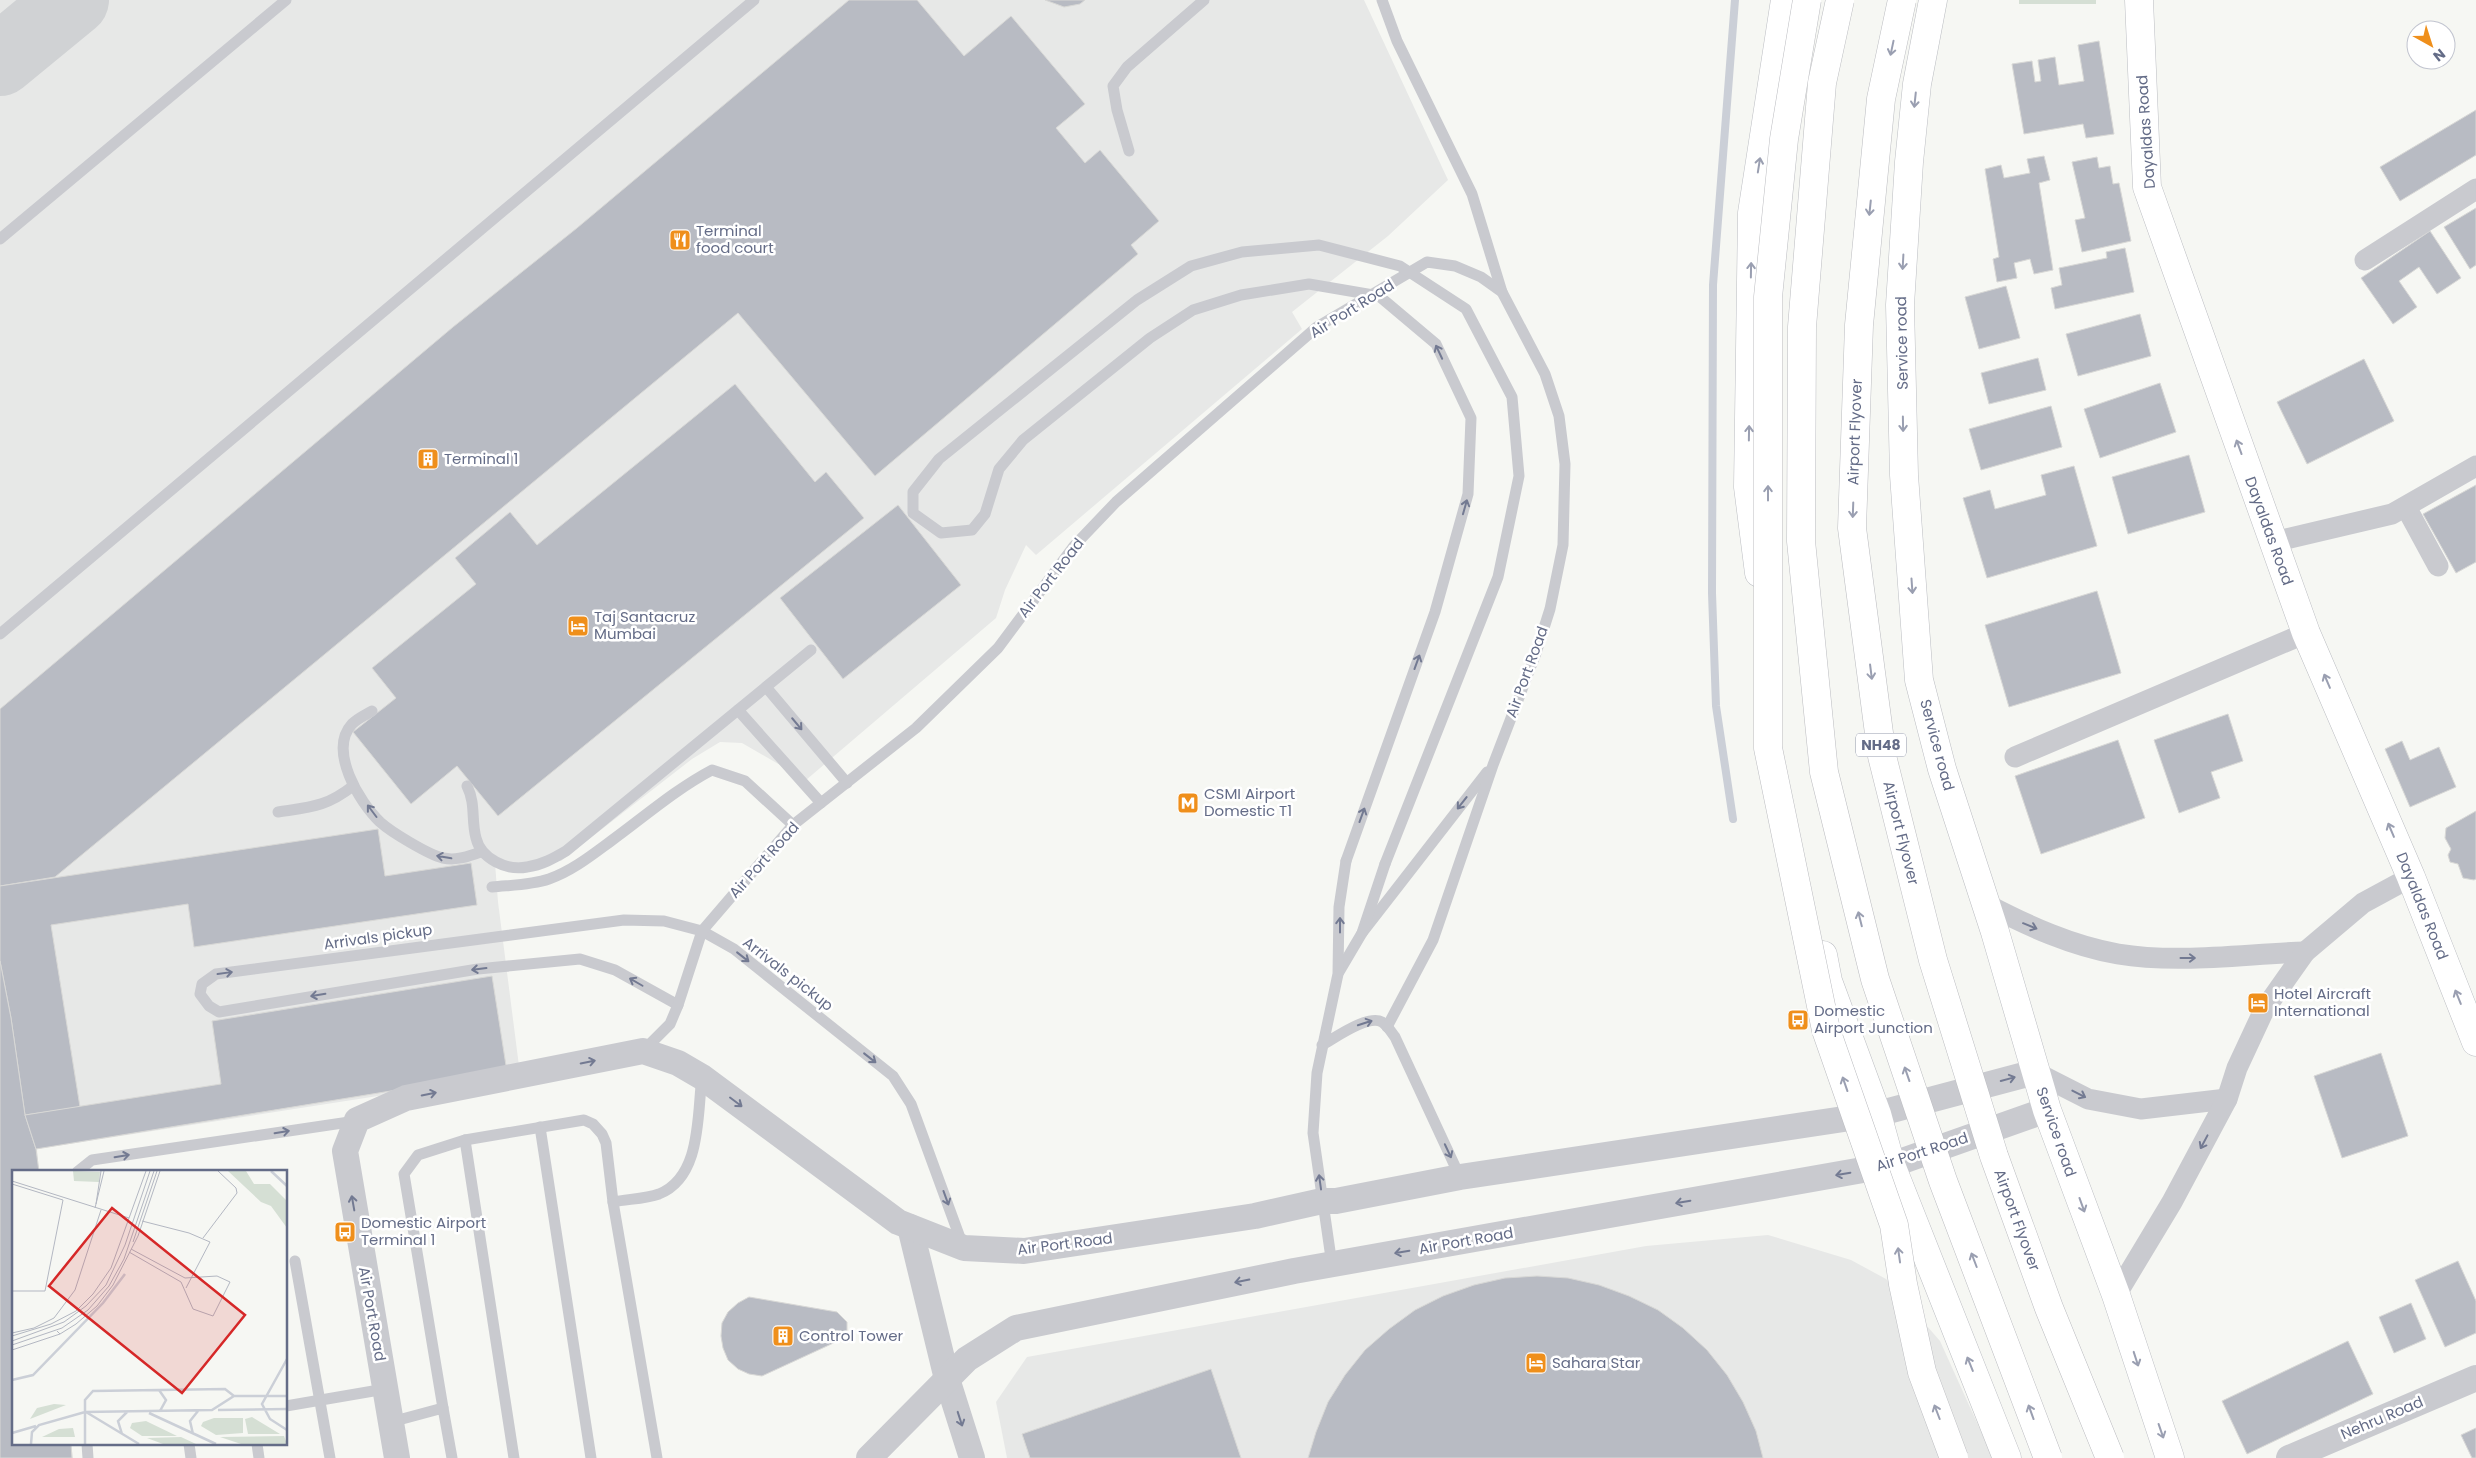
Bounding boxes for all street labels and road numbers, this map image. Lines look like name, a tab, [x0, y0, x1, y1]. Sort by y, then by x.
street label: Dayaldas Road	[2131, 74, 2160, 190]
street label: Air Port Road	[1306, 274, 1398, 343]
street label: Service road	[1890, 296, 1913, 390]
street label: Airport Flyover	[1842, 378, 1867, 486]
street label: Dayaldas Road	[2240, 474, 2299, 588]
street label: Air Port Road	[1013, 534, 1088, 622]
street label: Air Port Road	[1500, 623, 1553, 720]
street label: Service road	[1915, 697, 1960, 793]
road number: NH48	[1856, 734, 1906, 756]
street label: Airport Flyover	[1878, 779, 1925, 888]
street label: Air Port Road	[724, 817, 803, 902]
street label: Dayaldas Road	[2391, 849, 2454, 963]
street label: Arrivals pickup	[322, 918, 434, 955]
street label: Arrivals pickup	[739, 932, 838, 1016]
street label: Service road	[2031, 1084, 2082, 1180]
street label: Air Port Road	[1873, 1127, 1971, 1176]
street label: Airport Flyover	[1989, 1166, 2046, 1274]
street label: Air Port Road	[1417, 1222, 1515, 1259]
street label: Air Port Road	[1016, 1227, 1114, 1260]
street label: Air Port Road	[354, 1265, 391, 1363]
street label: Nehru Road	[2337, 1391, 2426, 1444]

